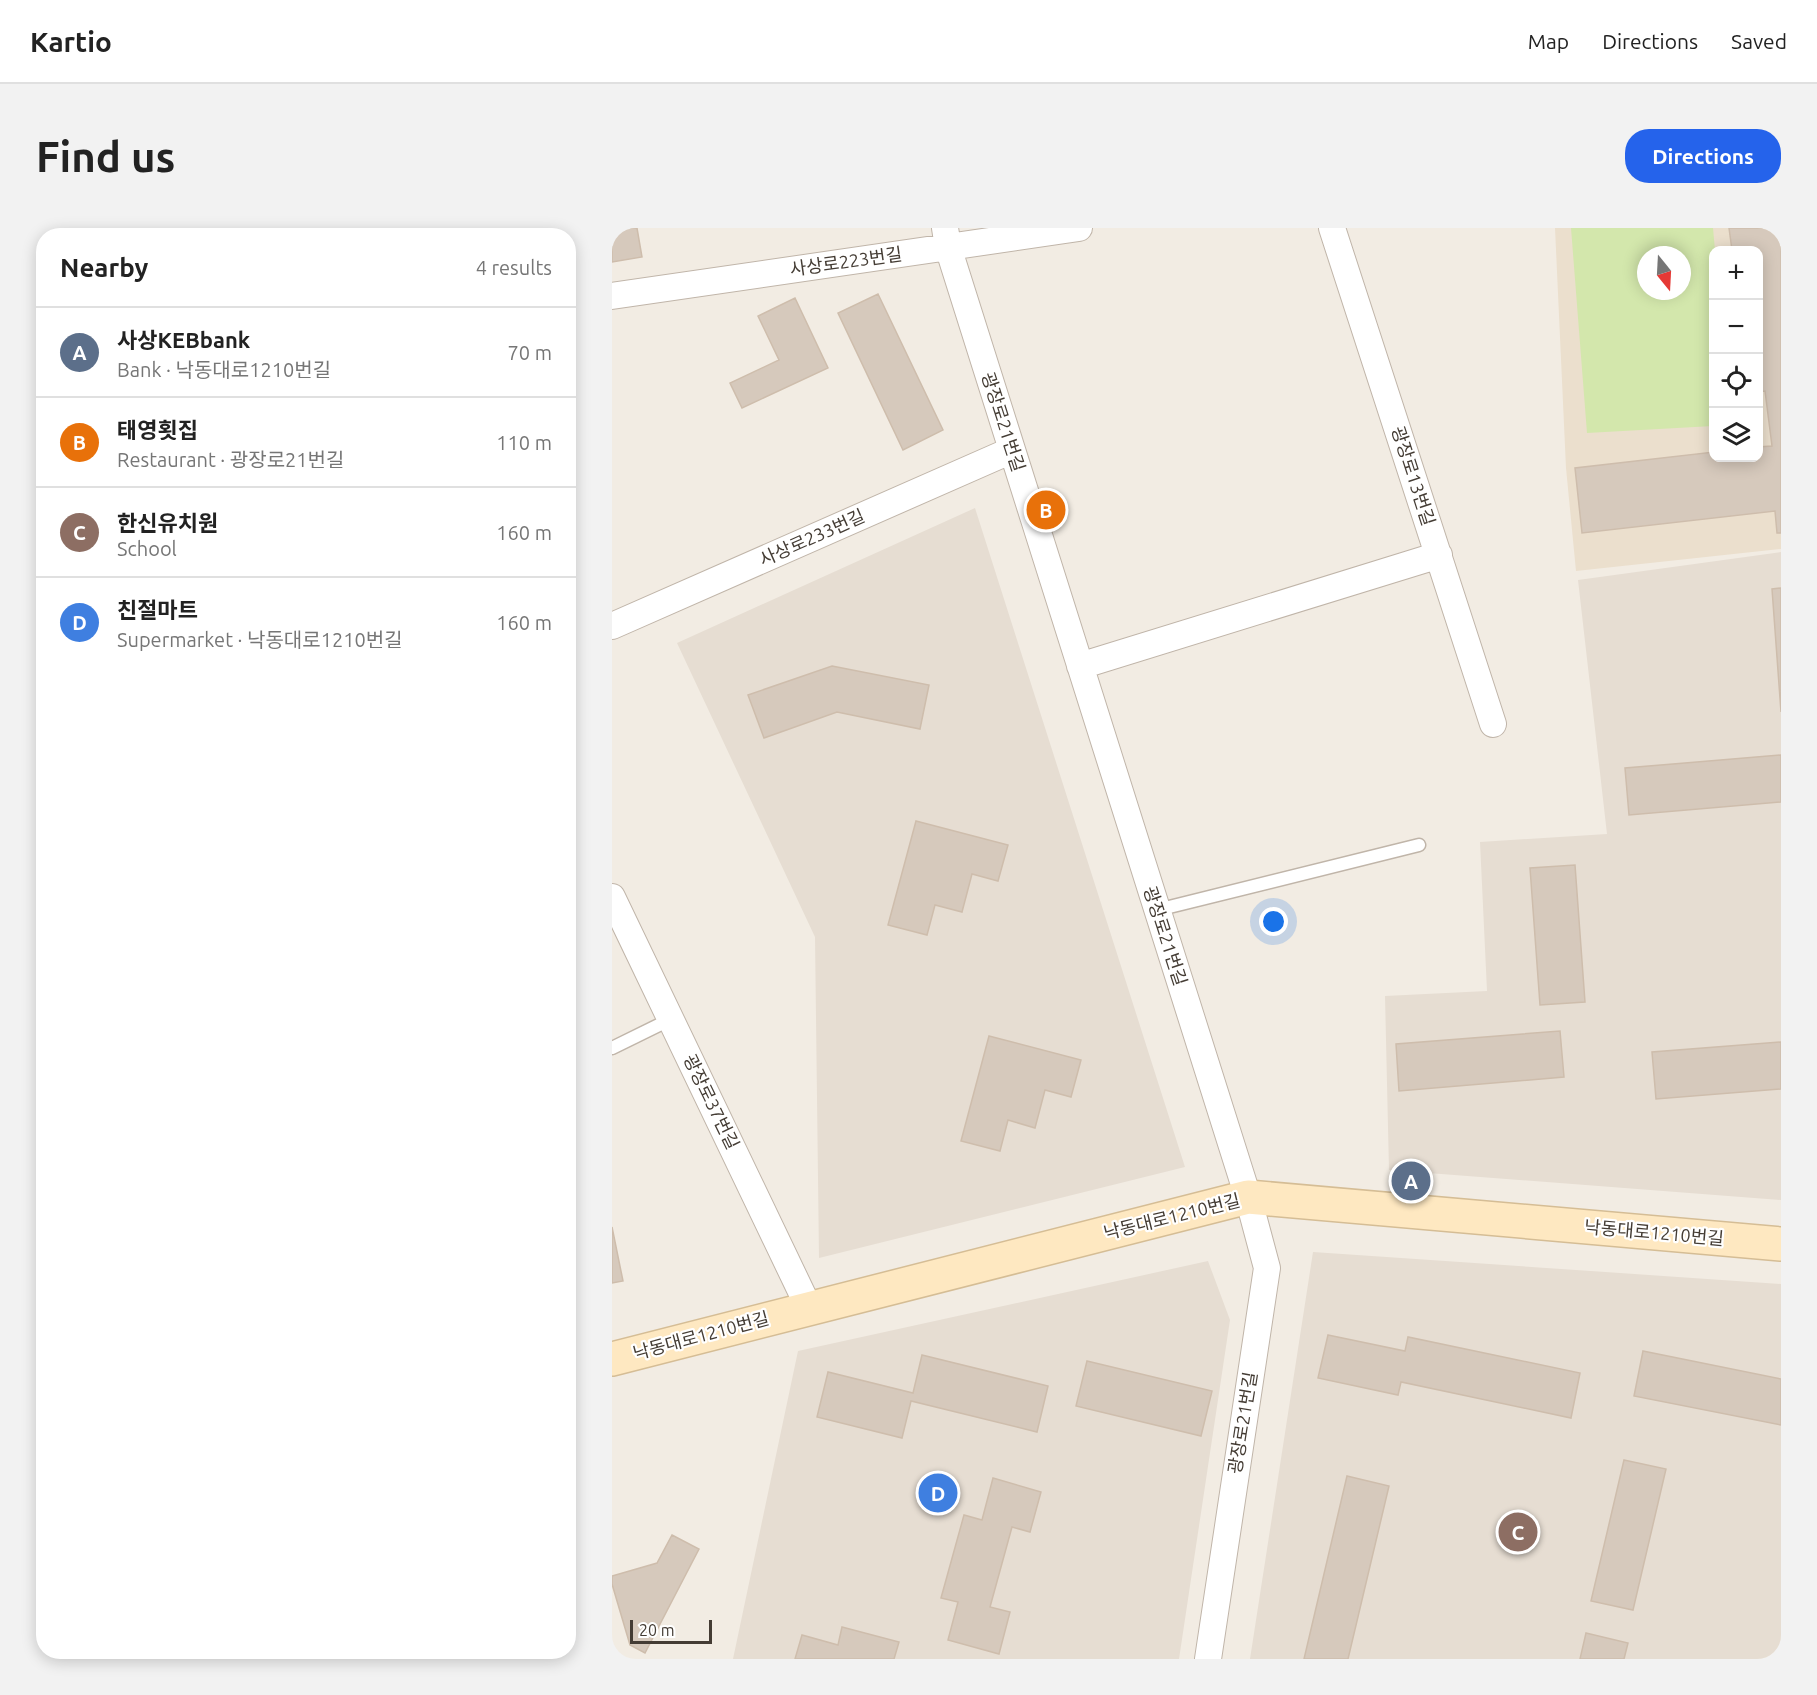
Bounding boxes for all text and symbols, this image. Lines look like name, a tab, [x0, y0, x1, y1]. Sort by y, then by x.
text: Kartio	[30, 26, 112, 57]
text: Map	[1528, 29, 1569, 53]
text: Directions	[1602, 29, 1698, 53]
text: Saved	[1731, 29, 1787, 53]
button: Directions	[1625, 129, 1781, 183]
text: Find us	[36, 133, 175, 180]
street label: 사상로223번길	[788, 243, 903, 279]
north arrow	[1637, 246, 1691, 300]
map controls	[1709, 246, 1763, 462]
button: +	[1709, 246, 1763, 300]
text: Nearby	[60, 253, 148, 282]
text: 4 results	[476, 256, 552, 279]
button: −	[1709, 300, 1763, 354]
text: 사상KEBbank	[117, 327, 250, 352]
text: A	[72, 341, 87, 364]
text: 70 m	[508, 341, 552, 364]
button: locate	[1709, 354, 1763, 408]
text: Bank · 낙동대로1210번길	[117, 358, 331, 381]
street label: 광장로21번길	[979, 370, 1029, 474]
button: layers	[1709, 408, 1763, 462]
text: 태영횟집	[117, 417, 198, 442]
street label: 광장로13번길	[1389, 424, 1439, 528]
text: B	[73, 431, 86, 454]
text: 110 m	[496, 431, 552, 454]
text: Restaurant · 광장로21번길	[117, 448, 344, 471]
pin: B	[1026, 488, 1066, 532]
street label: 사상로233번길	[756, 505, 867, 569]
text: 한신유치원	[117, 510, 218, 535]
text: C	[73, 521, 86, 544]
text: 160 m	[496, 521, 552, 544]
text: School	[117, 537, 177, 560]
text: 친절마트	[117, 597, 198, 622]
text: D	[72, 611, 87, 634]
text: 160 m	[496, 611, 552, 634]
text: Supermarket · 낙동대로1210번길	[117, 628, 403, 651]
street label: 광장로21번길	[1141, 884, 1191, 988]
your location	[1259, 907, 1288, 936]
street label: 광장로37번길	[680, 1051, 743, 1152]
pin: A	[1392, 1158, 1430, 1204]
street label: 낙동대로1210번길	[1101, 1189, 1242, 1243]
street label: 낙동대로1210번길	[1583, 1216, 1725, 1248]
street label: 낙동대로1210번길	[631, 1307, 771, 1363]
street label: 광장로21번길	[1224, 1370, 1260, 1475]
pin: D	[918, 1470, 958, 1516]
pin: C	[1498, 1510, 1538, 1554]
scale bar	[630, 1617, 712, 1644]
text: 20 m	[639, 1621, 675, 1639]

